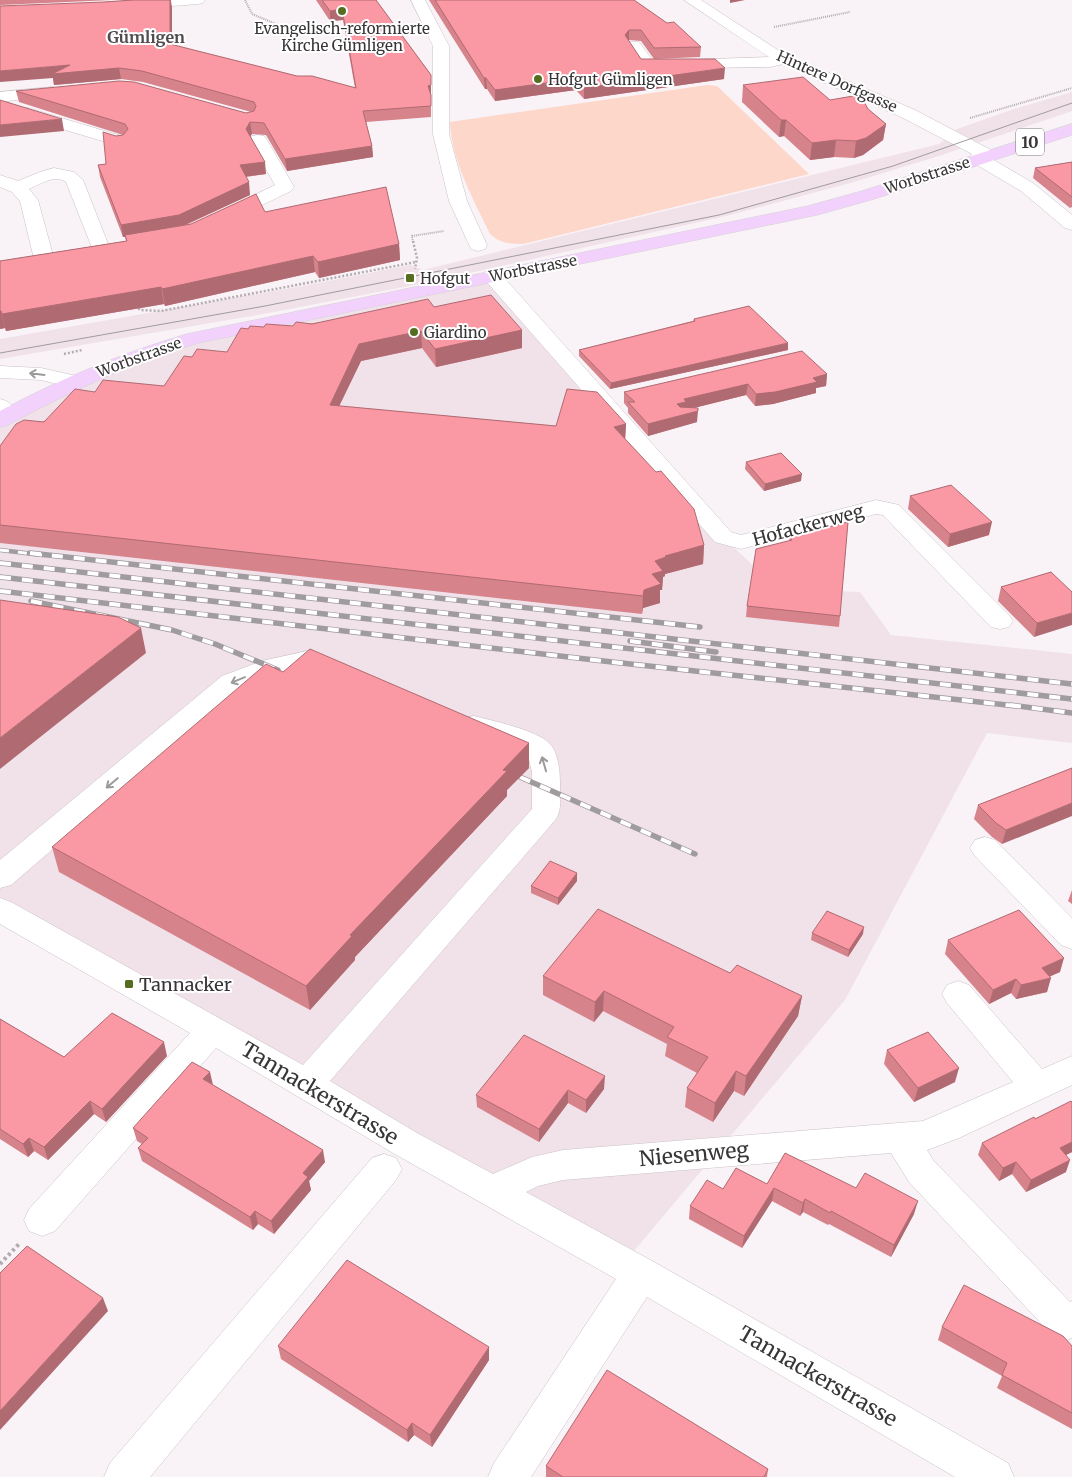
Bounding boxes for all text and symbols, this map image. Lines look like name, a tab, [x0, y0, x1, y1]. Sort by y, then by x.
marker: Evangelisch-reformierte Kirche Gümligen	[336, 5, 348, 17]
place label: Evangelisch-reformierte Kirche Gümligen	[254, 19, 430, 55]
district label: Gümligen	[107, 27, 185, 47]
street label: Hintere Dorfgasse	[774, 46, 900, 116]
place label: Hofgut Gümligen	[548, 70, 673, 89]
marker: Hofgut Gümligen	[532, 73, 544, 85]
road number: 10	[1016, 128, 1044, 156]
street label: Worbstrasse	[881, 152, 972, 198]
street label: Worbstrasse	[487, 250, 579, 286]
place label: Hofgut	[420, 269, 470, 288]
marker: Hofgut	[404, 272, 416, 284]
place label: Giardino	[424, 323, 487, 342]
marker: Giardino	[408, 326, 420, 338]
street label: Worbstrasse	[93, 333, 184, 381]
one-way arrow	[29, 369, 45, 379]
street label: Hofackerweg	[750, 499, 866, 551]
one-way arrow	[231, 676, 246, 686]
one-way arrow	[538, 756, 548, 772]
one-way arrow	[106, 777, 119, 788]
place label: Tannacker	[139, 973, 232, 996]
marker: Tannacker	[123, 978, 135, 990]
street label: Tannackerstrasse	[236, 1035, 404, 1151]
street label: Niesenweg	[638, 1136, 750, 1172]
street label: Tannackerstrasse	[734, 1320, 902, 1432]

